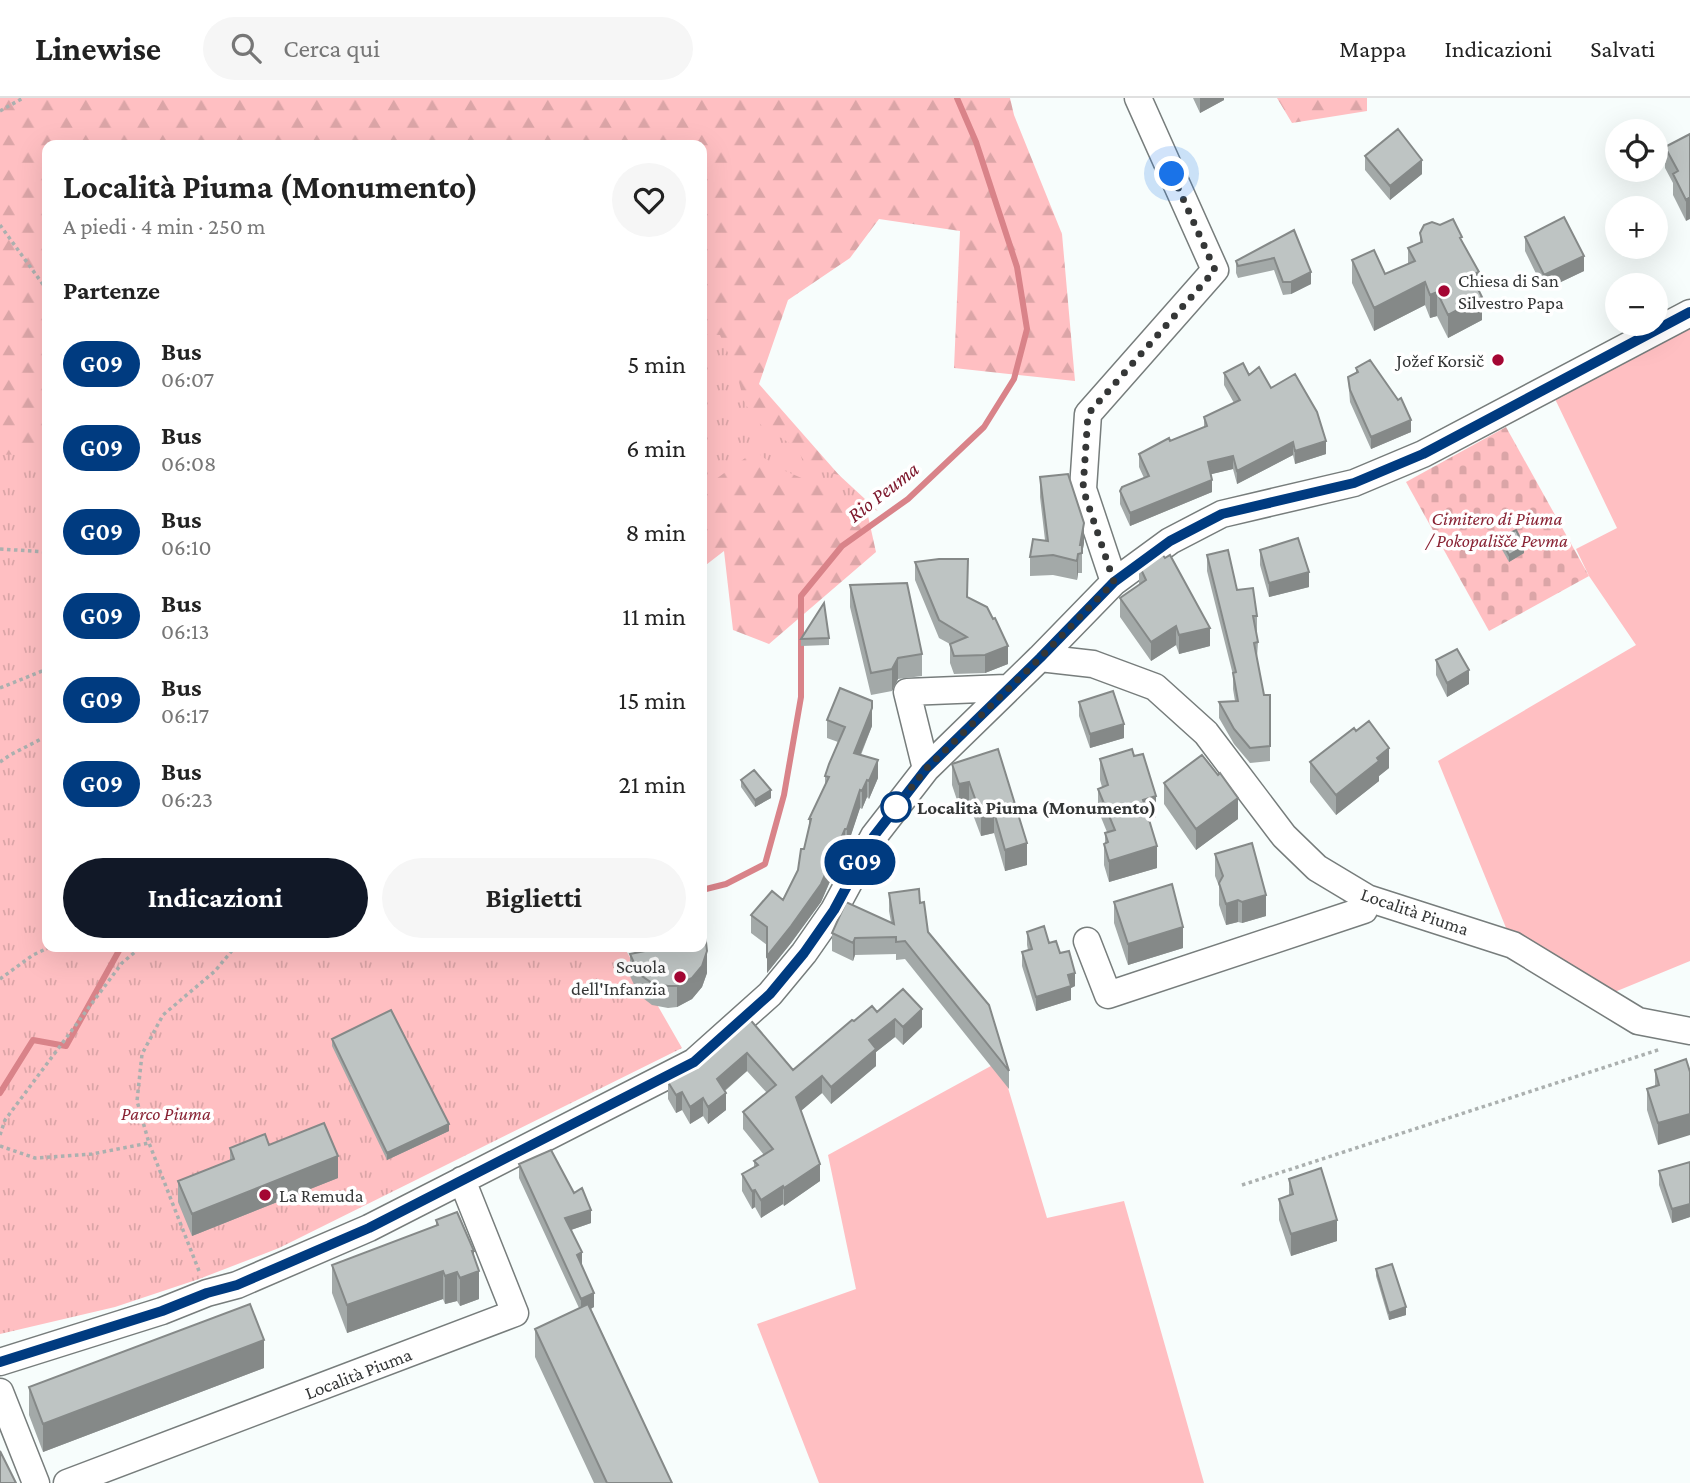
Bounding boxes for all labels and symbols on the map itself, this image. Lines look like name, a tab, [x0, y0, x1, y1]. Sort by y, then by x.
your location	[1154, 156, 1189, 191]
place label: Chiesa di San Silvestro Papa	[1458, 270, 1564, 313]
marker: Chiesa di San Silvestro Papa	[1436, 283, 1452, 299]
place label: Jožef Korsič	[1394, 350, 1484, 371]
marker: Jožef Korsič	[1490, 352, 1506, 368]
water label: Rio Peuma	[843, 457, 924, 527]
park label: Cimitero di Piuma / Pokopališče Pevma	[1424, 508, 1568, 551]
marker: Località Piuma (Monumento)	[881, 792, 911, 822]
place label: Località Piuma (Monumento)	[917, 797, 1156, 819]
line badge: G09	[820, 839, 900, 885]
street label: Località Piuma	[1358, 883, 1472, 940]
place label: Scuola dell'Infanzia	[571, 956, 666, 999]
marker: Scuola dell'Infanzia	[672, 969, 688, 985]
park label: Parco Piuma	[121, 1103, 211, 1124]
place label: La Remuda	[279, 1185, 364, 1206]
marker: La Remuda	[257, 1187, 273, 1203]
street label: Località Piuma	[302, 1343, 415, 1403]

